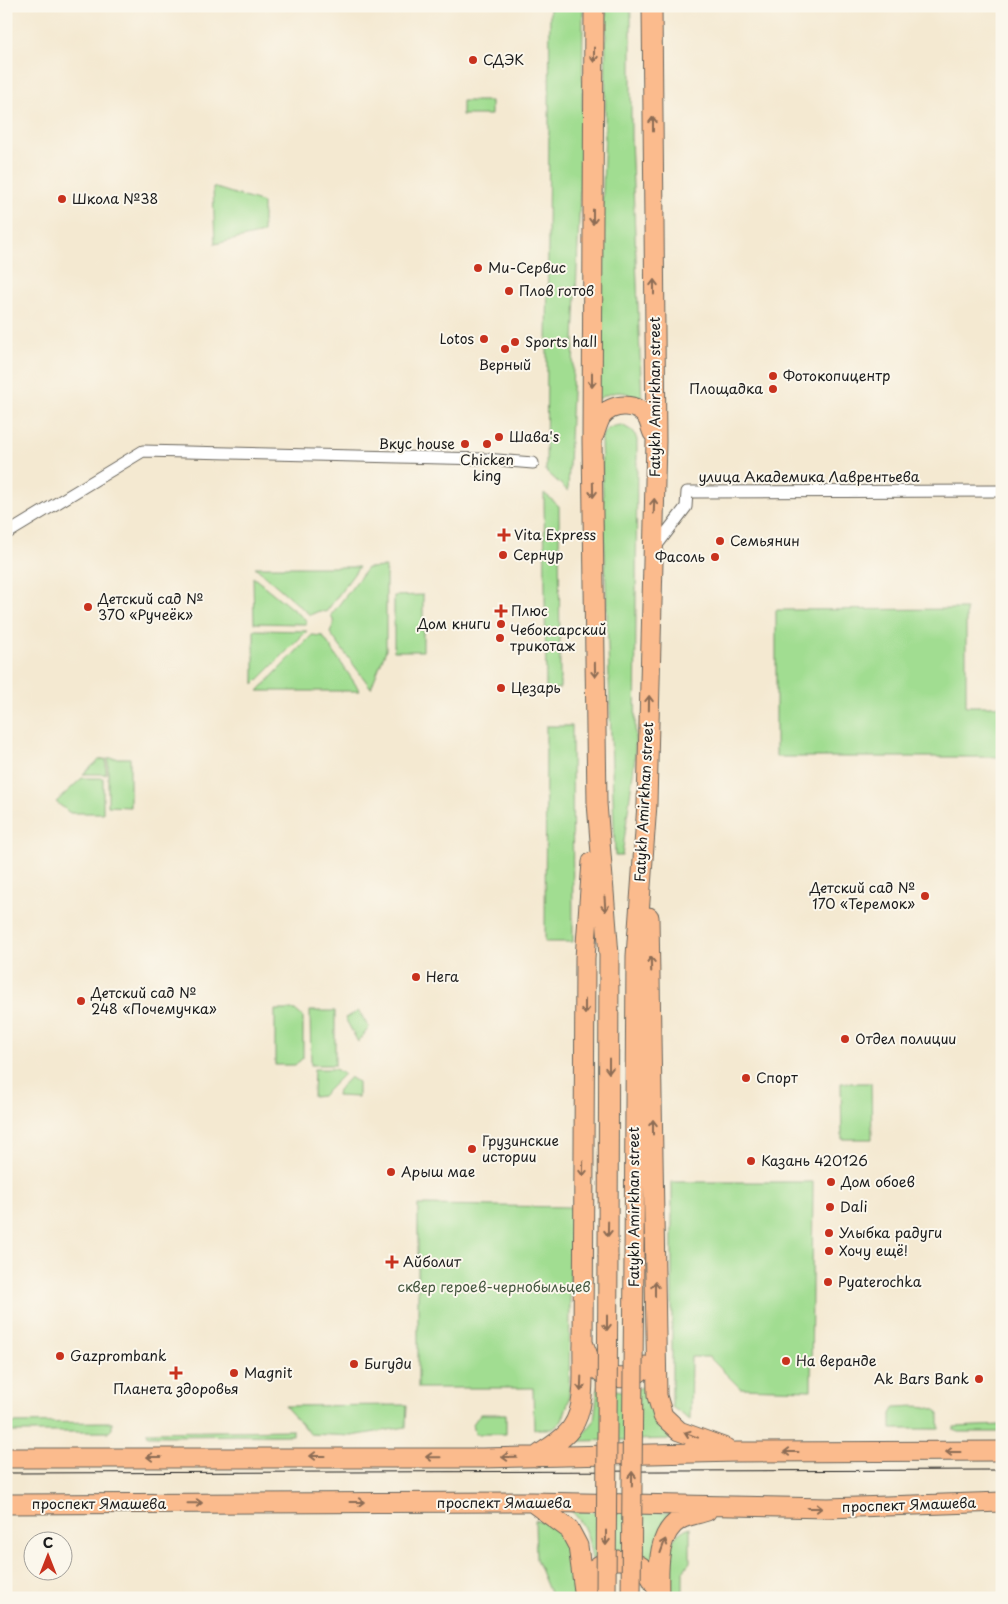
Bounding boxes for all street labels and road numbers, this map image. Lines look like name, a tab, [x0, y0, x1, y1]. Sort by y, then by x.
street label: Fatykh Amirkhan street	[644, 317, 665, 477]
street label: улица Академика Лаврентьева	[698, 466, 920, 487]
street label: Fatykh Amirkhan street	[629, 721, 658, 883]
street label: Fatykh Amirkhan street	[623, 1127, 644, 1287]
street label: проспект Ямашева	[437, 1492, 571, 1513]
street label: проспект Ямашева	[842, 1492, 977, 1517]
street label: проспект Ямашева	[32, 1493, 166, 1514]

